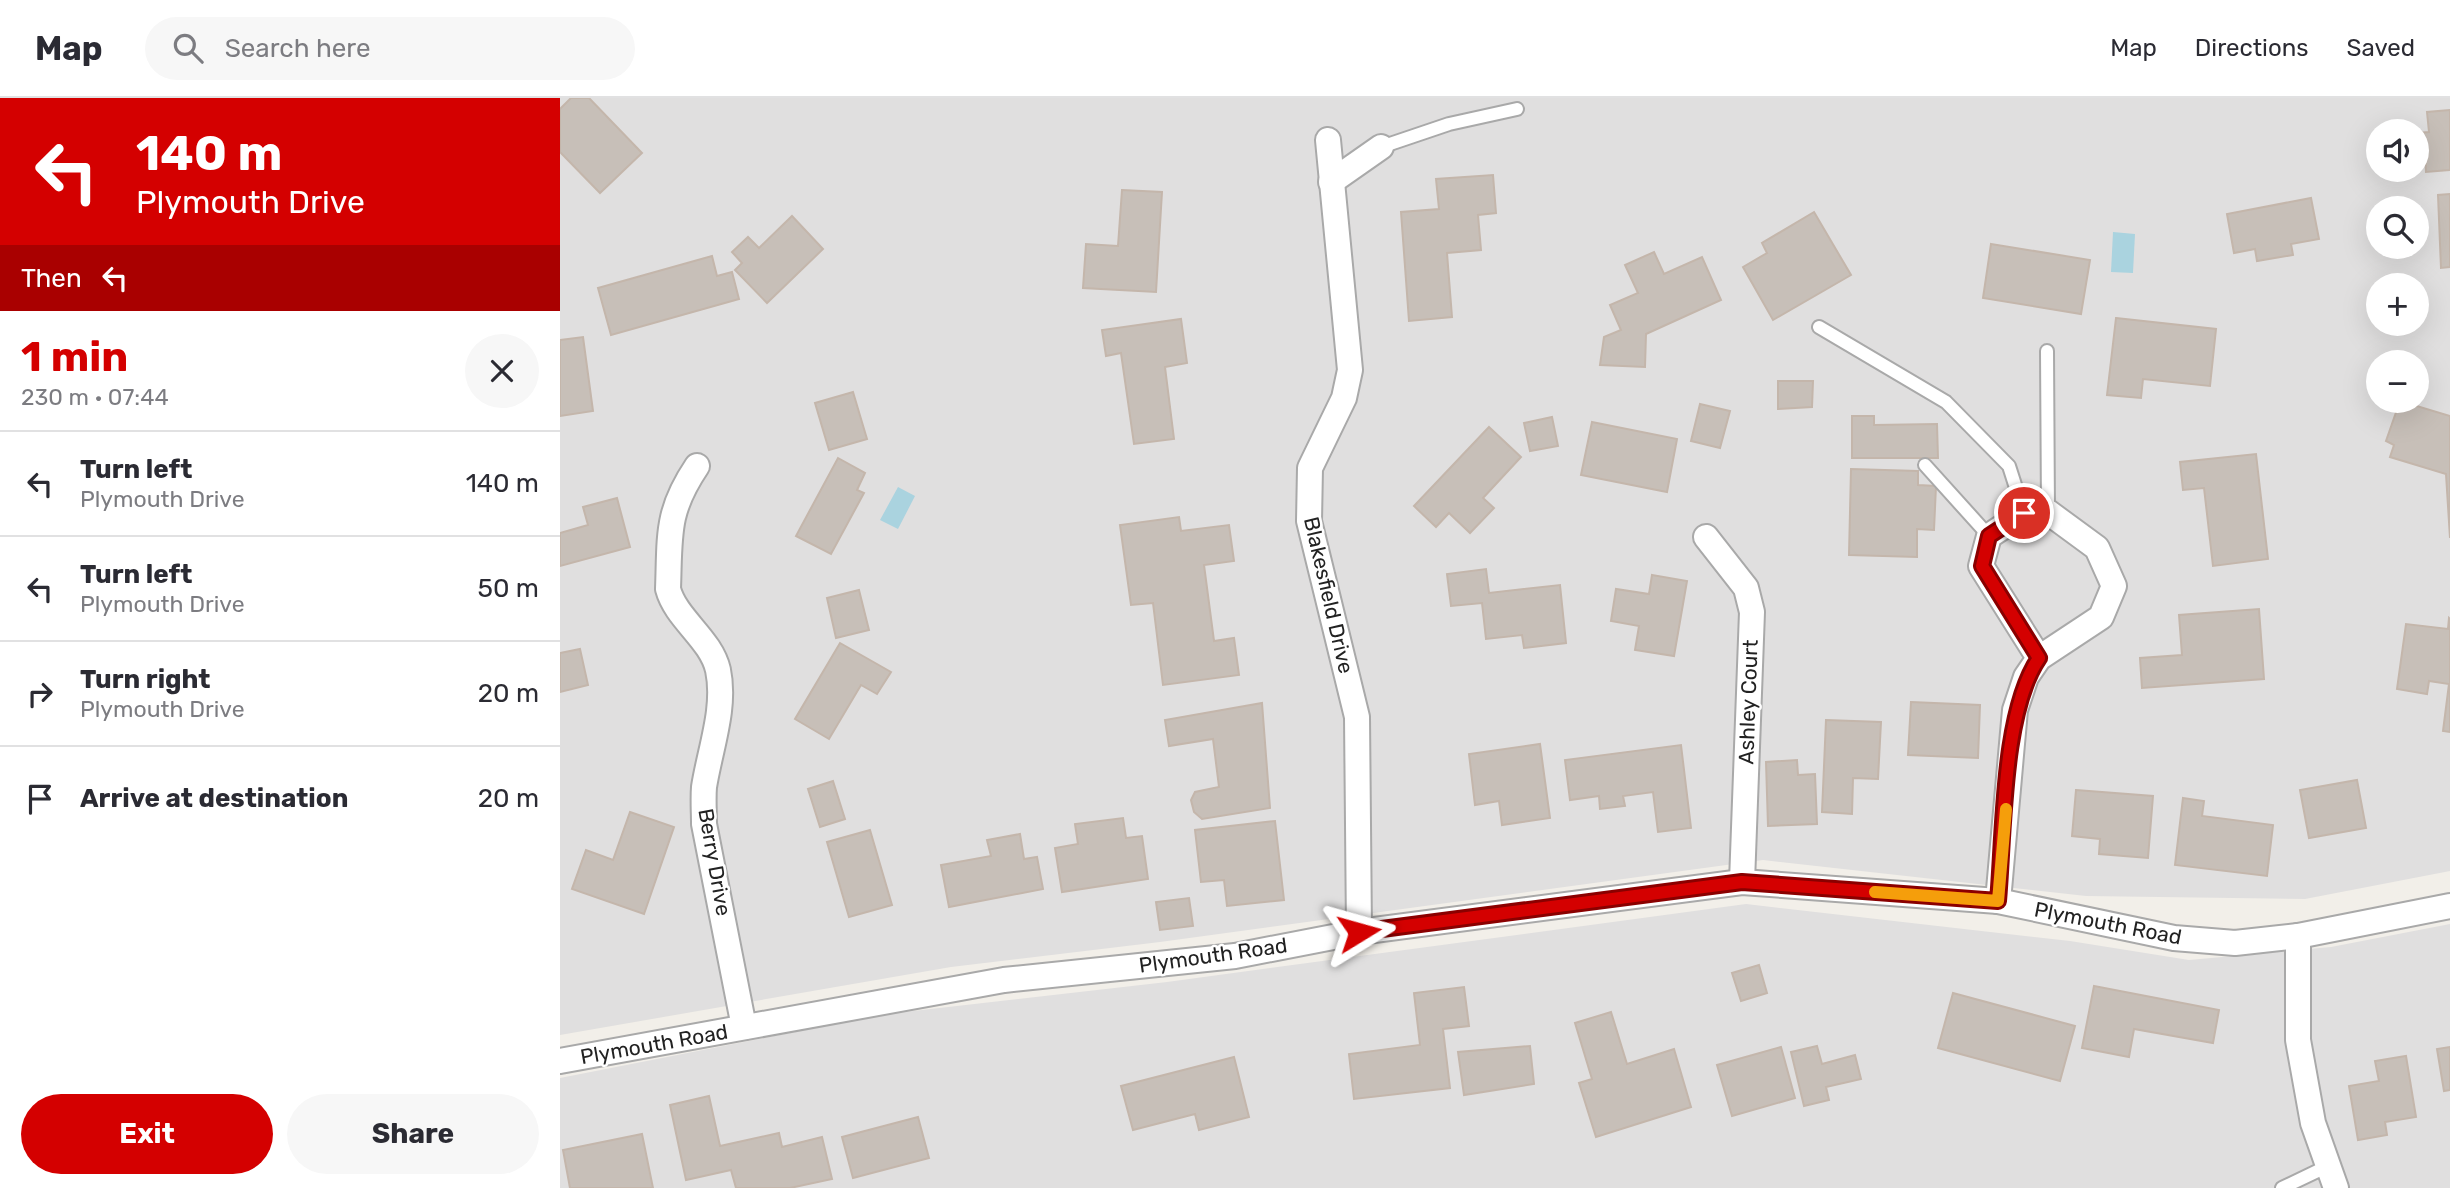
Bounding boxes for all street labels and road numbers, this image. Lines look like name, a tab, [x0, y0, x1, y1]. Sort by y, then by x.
street label: Blakesfield Drive	[1299, 514, 1359, 676]
street label: Ashley Court	[1733, 639, 1763, 765]
street label: Berry Drive	[693, 806, 737, 918]
street label: Plymouth Road	[2032, 896, 2184, 950]
street label: Plymouth Road	[1137, 932, 1289, 978]
street label: Plymouth Road	[578, 1019, 730, 1069]

